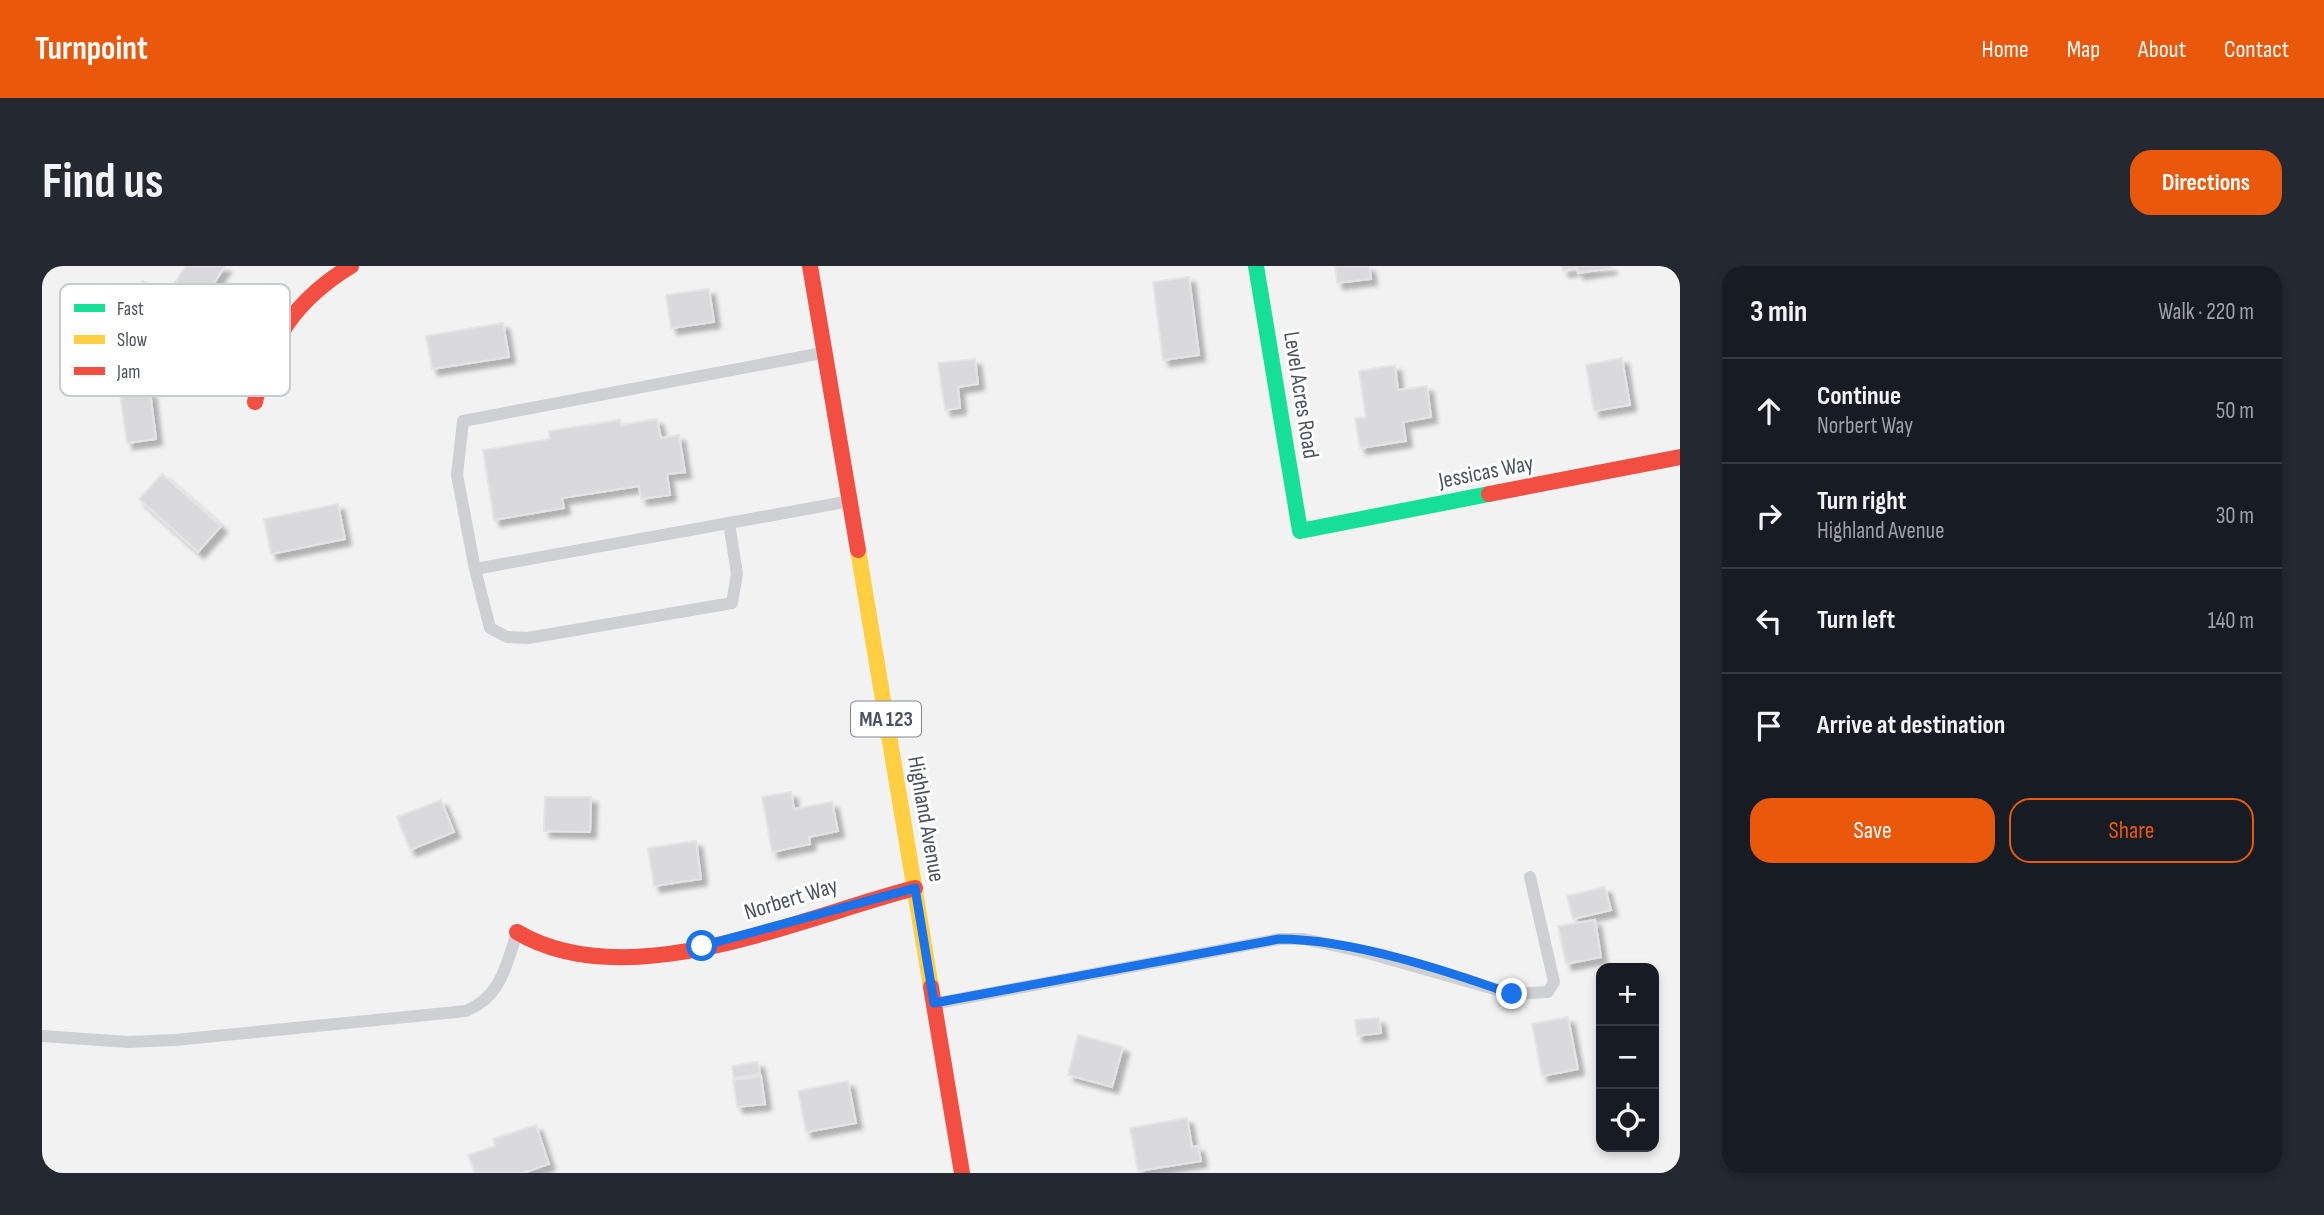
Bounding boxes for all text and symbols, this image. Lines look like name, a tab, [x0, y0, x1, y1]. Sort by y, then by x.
text: Turnpoint	[35, 29, 148, 69]
text: Home	[1981, 35, 2029, 64]
text: Map	[2067, 35, 2100, 64]
text: About	[2138, 35, 2186, 64]
text: Contact	[2224, 35, 2289, 64]
button: Directions	[2130, 150, 2282, 215]
text: Find us	[42, 153, 164, 212]
legend	[60, 284, 290, 396]
text: 3 min	[1750, 294, 1807, 330]
text: Fast	[117, 298, 144, 321]
text: Walk · 220 m	[2158, 298, 2254, 326]
text: Slow	[117, 329, 147, 352]
street label: Level Acres Road	[1277, 330, 1325, 460]
text: Jam	[116, 361, 140, 384]
text: Continue	[1817, 381, 1901, 412]
icon: ahead	[1750, 392, 1788, 430]
text: 50 m	[2216, 397, 2254, 425]
text: Norbert Way	[1817, 412, 1913, 440]
street label: Jessicas Way	[1435, 449, 1536, 495]
text: Turn right	[1817, 486, 1906, 517]
icon: right	[1750, 497, 1788, 535]
text: 30 m	[2216, 502, 2254, 530]
text: Highland Avenue	[1817, 517, 1944, 545]
icon: left	[1750, 602, 1788, 640]
text: Turn left	[1817, 605, 1895, 636]
text: 140 m	[2208, 607, 2254, 635]
road number: MA 123	[851, 701, 921, 736]
icon: arrive	[1750, 707, 1788, 745]
text: Arrive at destination	[1817, 710, 2005, 741]
street label: Highland Avenue	[901, 754, 951, 884]
button: Save	[1750, 798, 1995, 863]
button: Share	[2009, 798, 2254, 863]
street label: Norbert Way	[741, 872, 841, 926]
route start	[686, 930, 717, 961]
map controls	[1596, 963, 1659, 1152]
button: +	[1596, 963, 1659, 1026]
route end	[1496, 978, 1527, 1009]
button: −	[1596, 1026, 1659, 1089]
button: locate	[1596, 1089, 1659, 1152]

